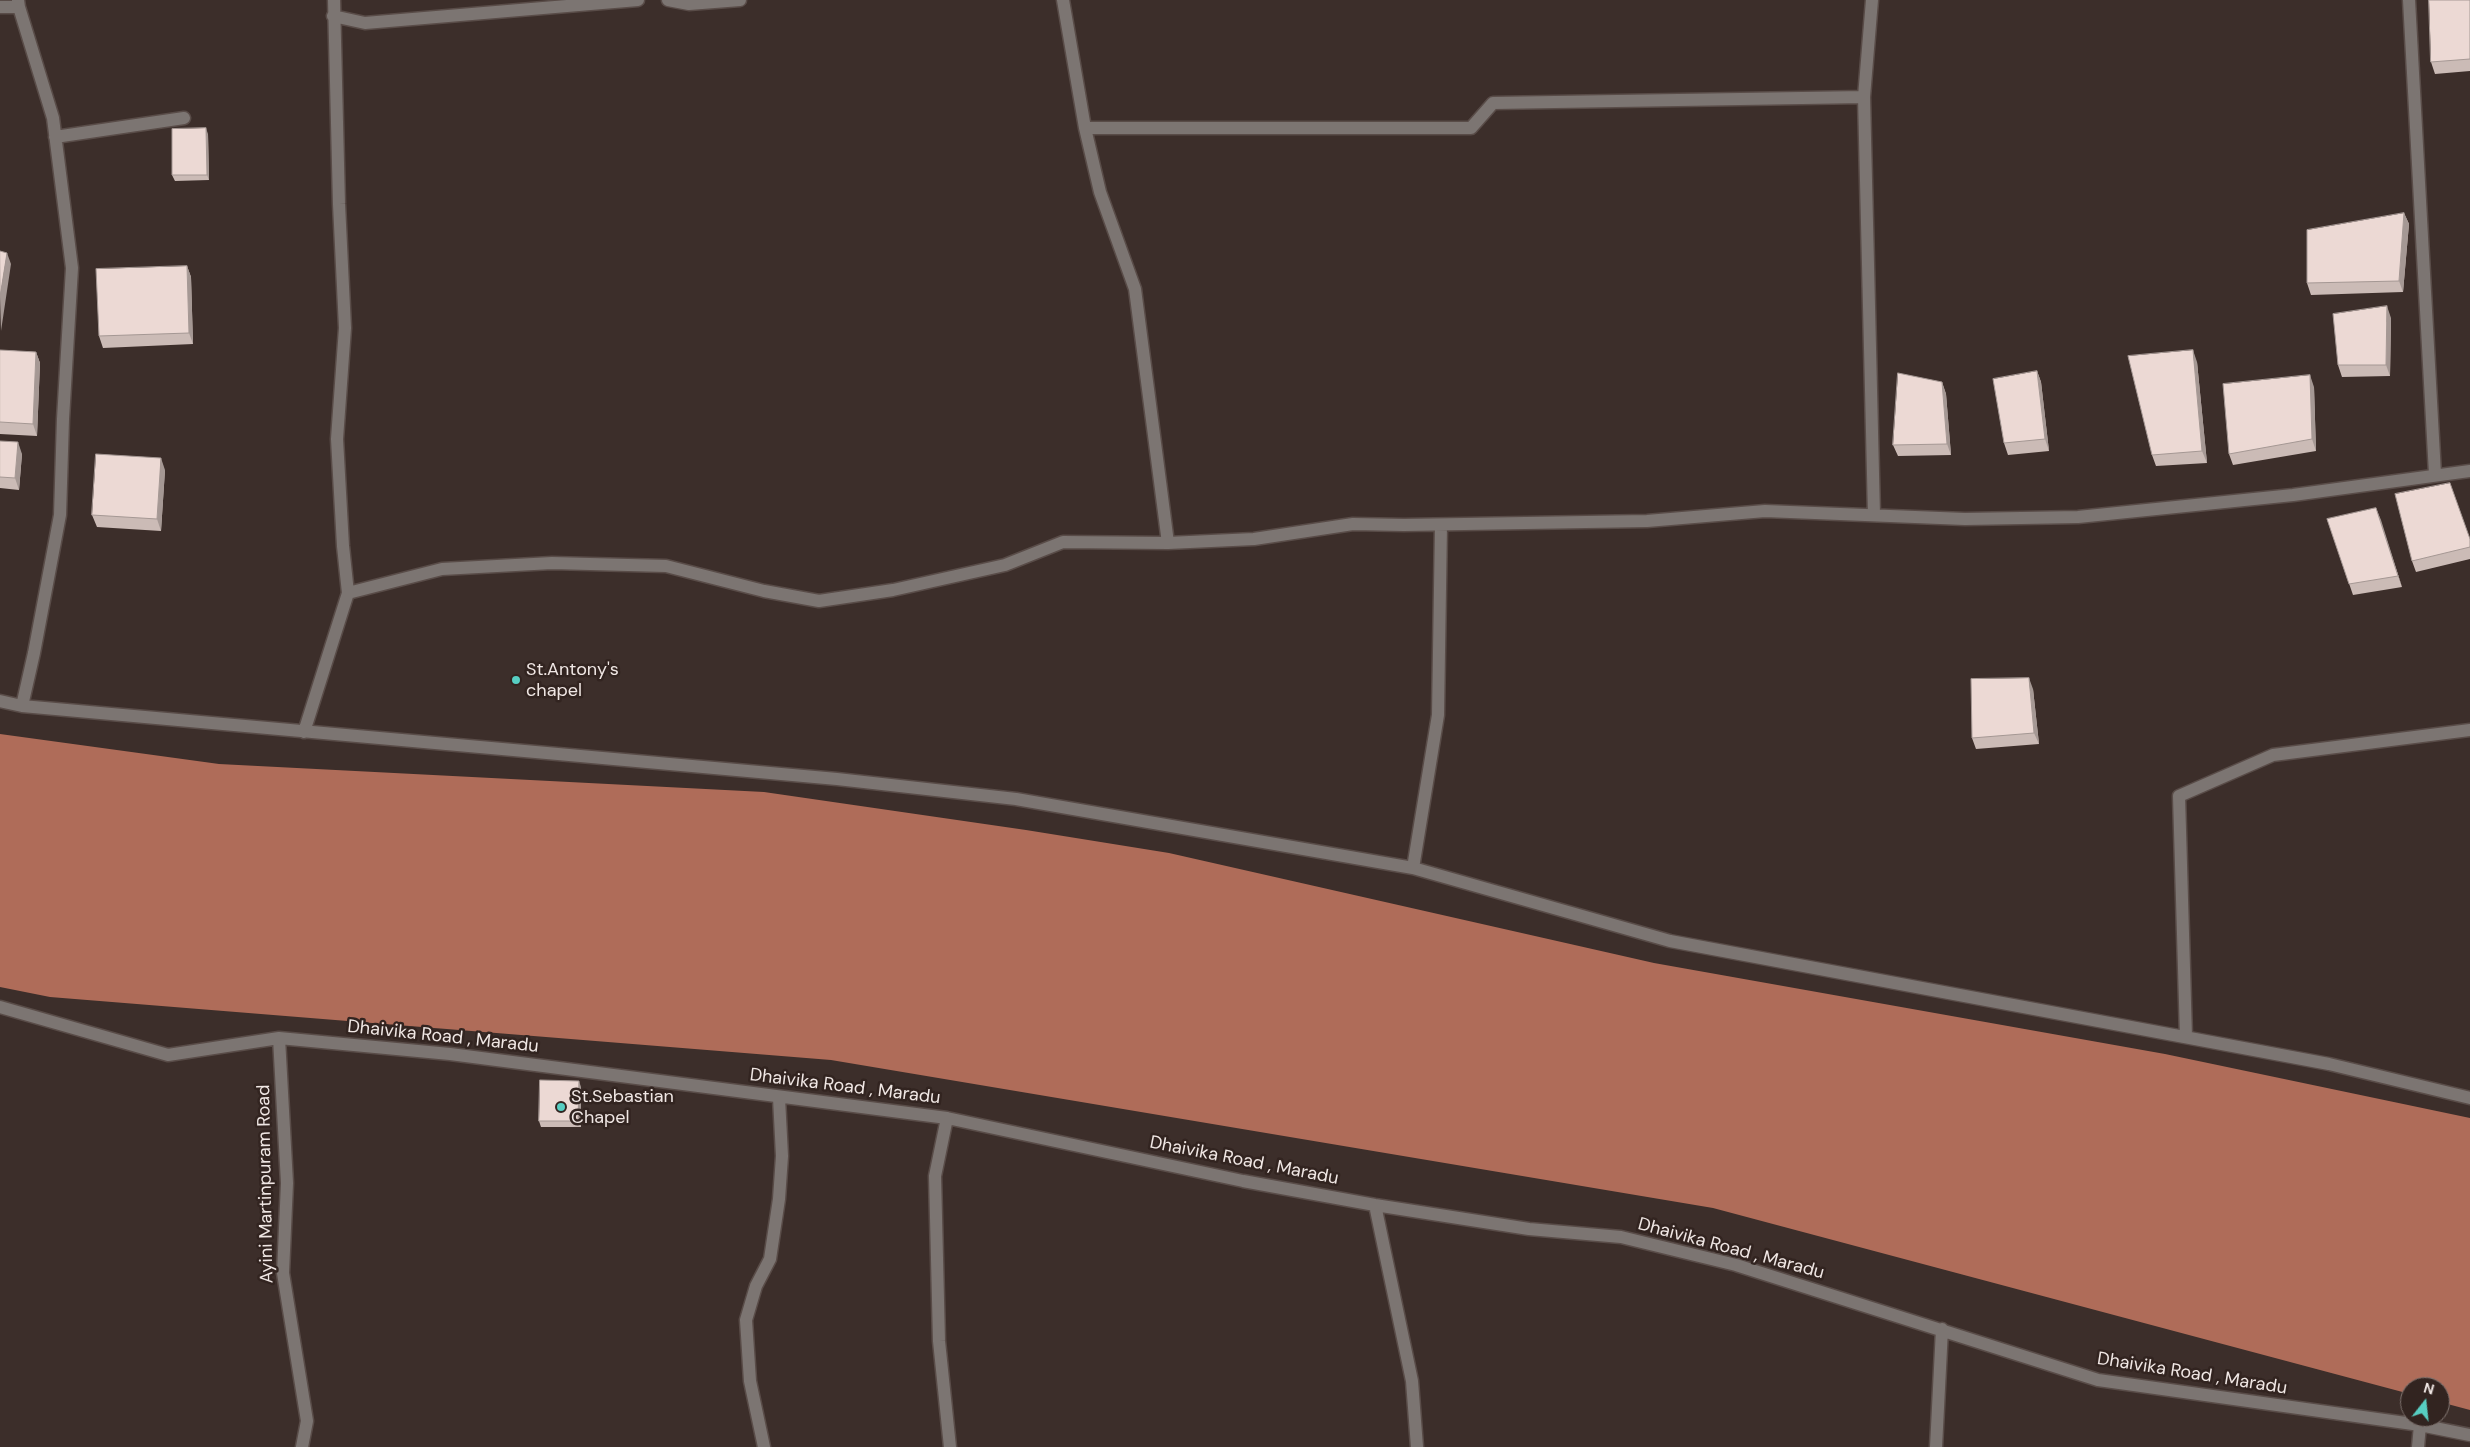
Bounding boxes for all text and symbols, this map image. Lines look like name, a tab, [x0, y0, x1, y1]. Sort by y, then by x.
place label: St.Antony's chapel	[526, 659, 619, 702]
marker: St.Antony's chapel	[510, 674, 522, 686]
street label: Dhaivika Road , Maradu	[346, 1016, 540, 1058]
street label: Dhaivika Road , Maradu	[748, 1065, 942, 1109]
street label: Ayini Martinpuram Road	[253, 1084, 279, 1284]
place label: St.Sebastian Chapel	[571, 1086, 674, 1128]
marker: St.Sebastian Chapel	[555, 1101, 567, 1113]
street label: Dhaivika Road , Maradu	[1148, 1132, 1340, 1190]
street label: Dhaivika Road , Maradu	[1635, 1214, 1827, 1284]
street label: Dhaivika Road , Maradu	[2096, 1348, 2288, 1400]
north arrow	[2400, 1377, 2450, 1427]
text: N	[2421, 1378, 2436, 1399]

